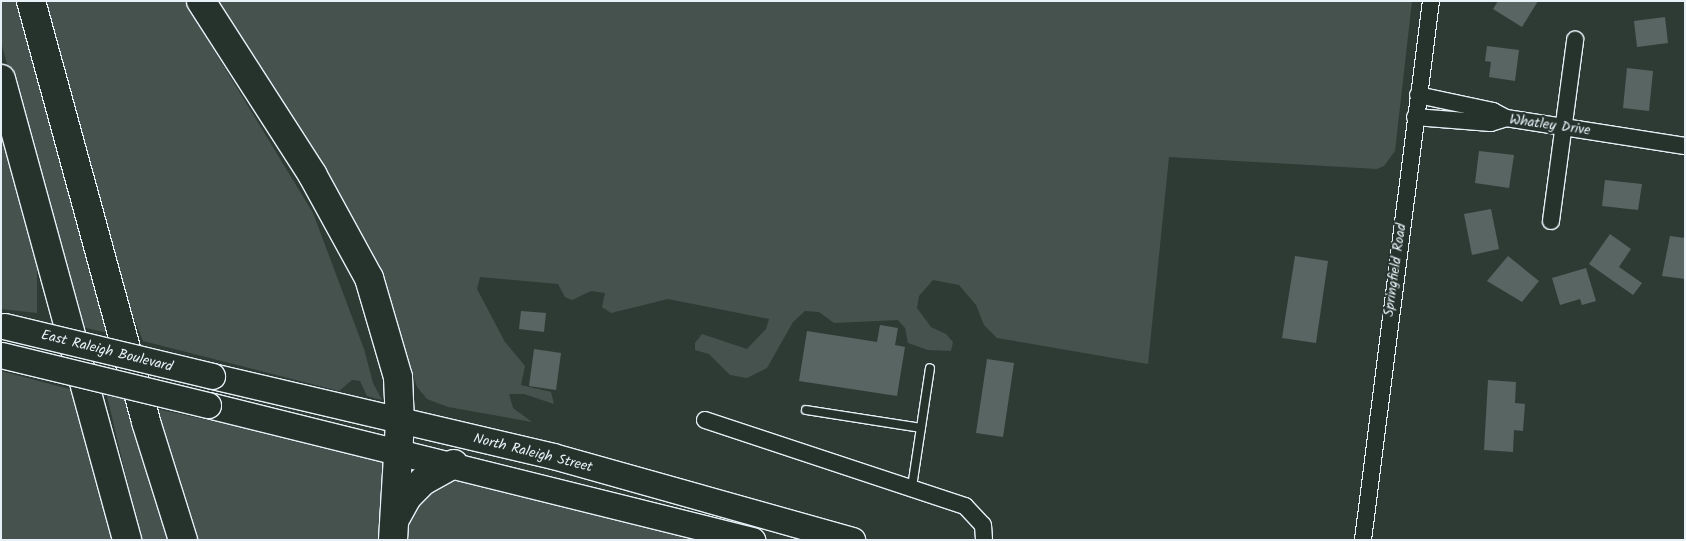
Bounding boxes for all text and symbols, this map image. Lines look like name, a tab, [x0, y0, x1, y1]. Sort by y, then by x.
street label: Whatley Drive	[1508, 111, 1592, 139]
street label: Springfield Road	[1380, 222, 1410, 318]
street label: East Raleigh Boulevard	[39, 327, 175, 375]
street label: North Raleigh Street	[472, 430, 594, 476]

